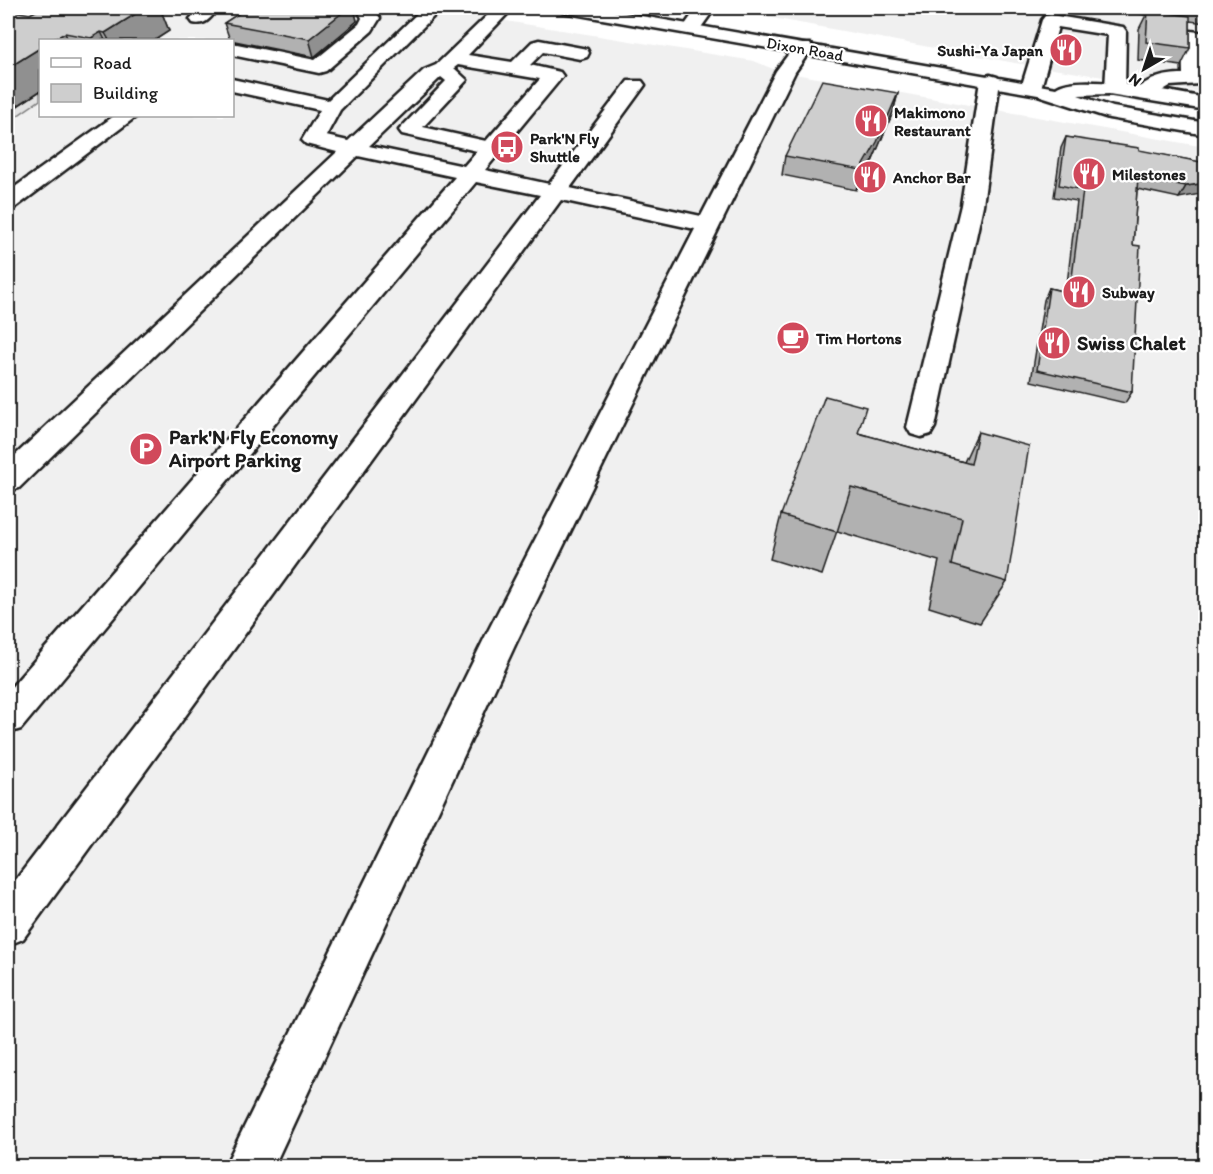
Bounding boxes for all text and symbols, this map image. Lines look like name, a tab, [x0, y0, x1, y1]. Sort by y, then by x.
restaurant icon: Sushi-Ya Japan	[1048, 32, 1084, 68]
street label: Dixon Road	[765, 33, 845, 65]
legend	[39, 39, 234, 117]
north arrow	[1114, 39, 1174, 99]
place label: Sushi-Ya Japan	[937, 41, 1043, 61]
text: Road	[93, 52, 132, 74]
text: N	[1125, 69, 1145, 91]
text: Building	[93, 82, 159, 104]
restaurant icon: Makimono Restaurant	[853, 103, 889, 139]
place label: Makimono Restaurant	[894, 103, 971, 140]
bus stop icon: Park'N Fly Shuttle	[489, 129, 525, 165]
place label: Park'N Fly Shuttle	[530, 129, 600, 166]
restaurant icon: Milestones	[1071, 156, 1107, 192]
restaurant icon: Anchor Bar	[852, 159, 888, 195]
place label: Milestones	[1112, 165, 1186, 184]
place label: Anchor Bar	[892, 168, 971, 187]
restaurant icon: Subway	[1061, 274, 1097, 310]
place label: Subway	[1102, 283, 1155, 303]
cafe icon: Tim Hortons	[775, 320, 811, 356]
restaurant icon: Swiss Chalet	[1036, 325, 1072, 361]
place label: Tim Hortons	[815, 329, 902, 348]
place label: Swiss Chalet	[1077, 331, 1186, 355]
place label: Park'N Fly Economy Airport Parking	[168, 425, 338, 473]
parking icon: Park'N Fly Economy Airport Parking	[128, 431, 164, 467]

